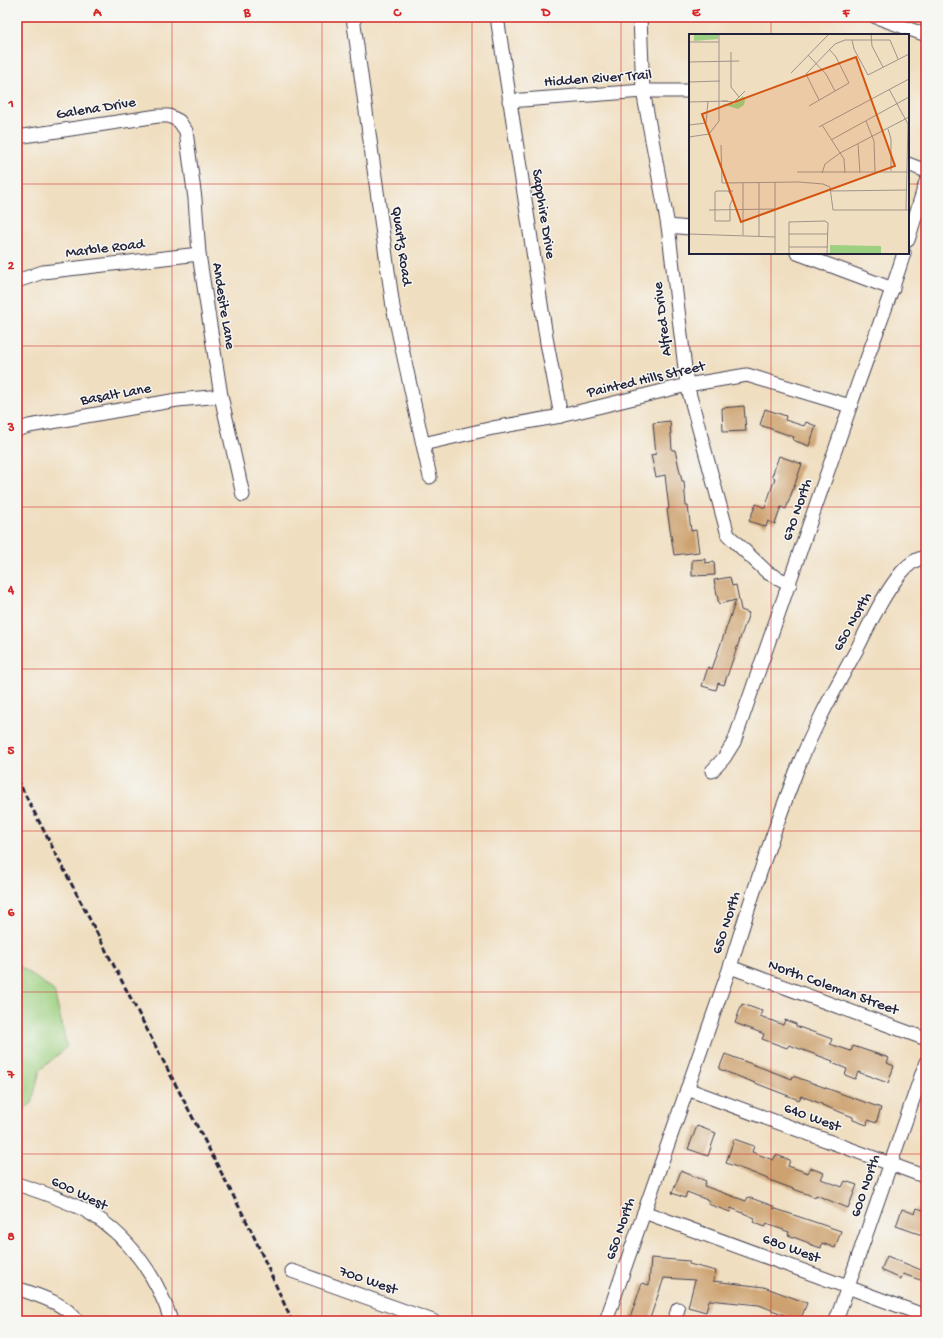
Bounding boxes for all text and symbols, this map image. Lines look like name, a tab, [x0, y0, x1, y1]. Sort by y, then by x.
text: A	[92, 6, 102, 21]
text: B	[243, 6, 252, 21]
text: C	[392, 6, 402, 21]
text: D	[541, 6, 551, 21]
text: E	[692, 6, 701, 21]
text: F	[842, 6, 851, 21]
inset map	[689, 34, 909, 254]
street label: Hidden River Trail	[543, 66, 653, 92]
street label: Galena Drive	[55, 94, 137, 124]
text: 1	[7, 97, 14, 112]
street label: Sapphire Drive	[527, 168, 559, 260]
street label: Quartz Road	[387, 205, 416, 288]
street label: Marble Road	[65, 235, 147, 263]
text: 2	[8, 259, 15, 274]
street label: Andesite Lane	[207, 261, 239, 351]
street label: Alfred Drive	[649, 281, 676, 357]
street label: Painted Hills Street	[584, 357, 709, 403]
street label: Basalt Lane	[78, 380, 153, 410]
text: 3	[7, 421, 15, 436]
street label: 670 North	[779, 477, 817, 543]
text: 4	[7, 583, 15, 598]
street label: 650 North	[829, 589, 877, 655]
text: 5	[8, 744, 15, 759]
street label: 650 North	[708, 889, 746, 957]
text: 6	[8, 906, 15, 921]
street label: North Coleman Street	[765, 956, 902, 1021]
text: 7	[7, 1068, 16, 1083]
street label: 640 West	[781, 1099, 845, 1137]
street label: 600 North	[847, 1152, 885, 1220]
street label: 600 West	[48, 1173, 112, 1216]
street label: 650 North	[602, 1196, 640, 1262]
text: 8	[7, 1230, 15, 1245]
street label: 680 West	[760, 1230, 824, 1268]
street label: 700 West	[336, 1262, 401, 1300]

